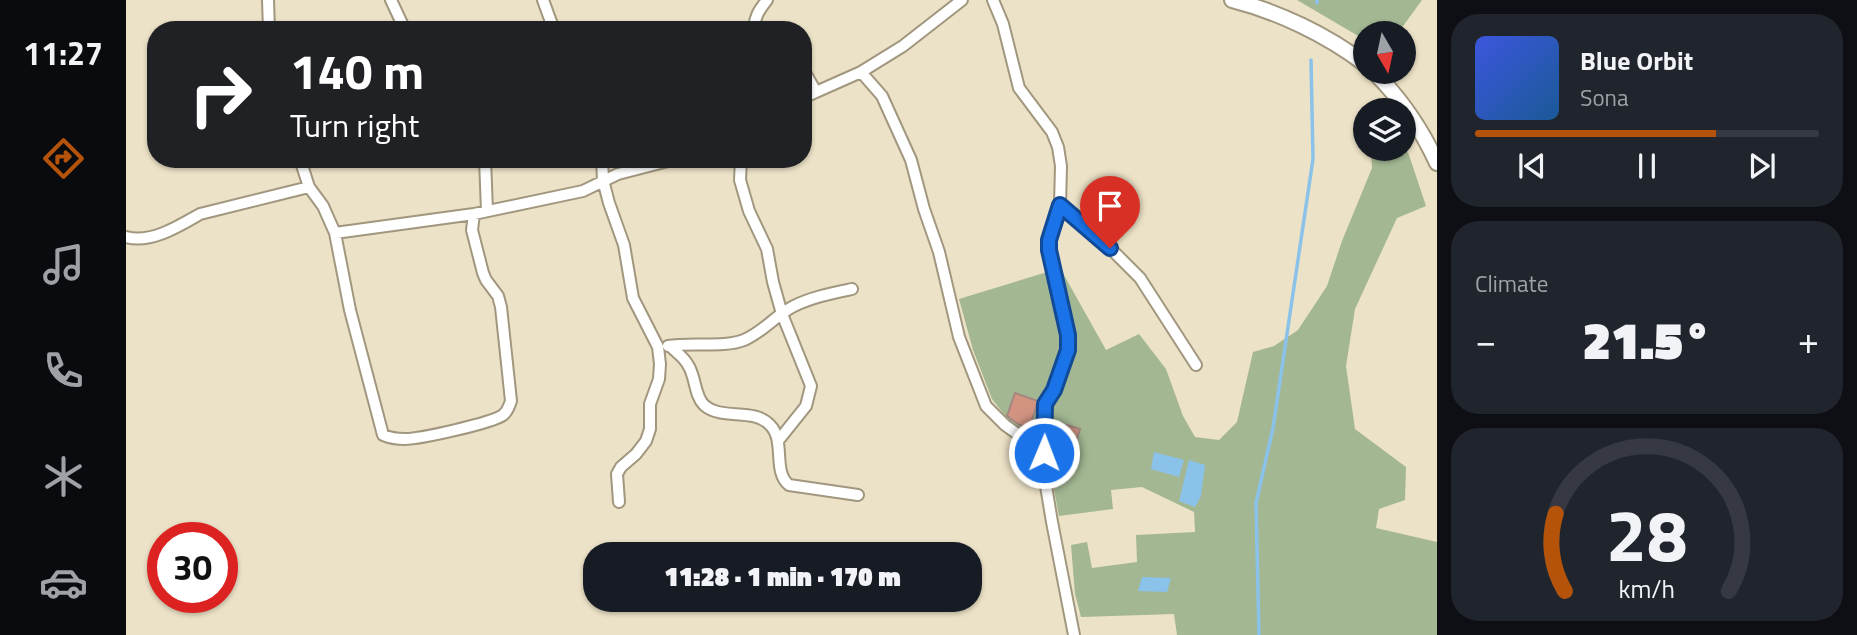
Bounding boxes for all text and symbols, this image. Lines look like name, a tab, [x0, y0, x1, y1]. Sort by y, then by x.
north arrow	[1353, 21, 1416, 84]
map controls	[1353, 21, 1416, 161]
text: 11:27	[23, 29, 103, 77]
text: 140 m	[290, 33, 424, 108]
text: Blue Orbit	[1580, 41, 1693, 80]
icon: right	[175, 49, 266, 140]
text: Sona	[1580, 80, 1628, 115]
button: layers	[1353, 98, 1416, 161]
text: Turn right	[290, 101, 419, 149]
icon: directions	[39, 134, 88, 183]
icon: previous	[1513, 147, 1551, 185]
icon: pause	[1628, 147, 1666, 185]
icon: next	[1743, 147, 1781, 185]
pin	[1080, 176, 1140, 248]
icon: arrive	[1091, 187, 1129, 225]
icon: music	[39, 240, 88, 289]
text: Climate	[1475, 266, 1548, 301]
text: 21.5°	[1582, 300, 1712, 379]
text: −	[1475, 311, 1496, 369]
text: +	[1798, 311, 1819, 369]
icon: phone	[39, 346, 88, 395]
position arrow	[1007, 416, 1081, 490]
icon: climate	[39, 452, 88, 501]
text: 28	[1606, 479, 1688, 589]
speed limit sign: 30	[147, 522, 238, 613]
text: 11:28 · 1 min · 170 m	[664, 557, 901, 596]
icon: car	[39, 558, 88, 607]
text: km/h	[1619, 569, 1675, 607]

